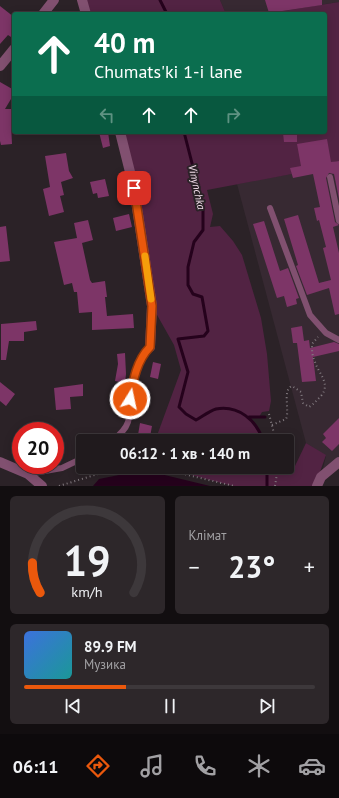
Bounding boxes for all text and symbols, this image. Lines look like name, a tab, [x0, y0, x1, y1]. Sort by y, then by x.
text: 40 m	[94, 24, 155, 61]
icon: ahead	[28, 28, 80, 80]
text: Chumats'ki 1-i lane	[94, 60, 242, 83]
icon: left	[96, 104, 118, 126]
icon: ahead	[138, 104, 160, 126]
icon: ahead	[180, 104, 202, 126]
icon: right	[222, 104, 244, 126]
water label: Vinynchka	[185, 163, 209, 211]
pin	[117, 171, 151, 205]
icon: arrive	[123, 177, 145, 199]
position arrow	[109, 378, 151, 420]
speed limit sign: 20	[12, 422, 64, 474]
text: 06:12 · 1 хв · 140 m	[120, 444, 250, 463]
text: Клімат	[189, 527, 226, 544]
text: 19	[64, 534, 111, 587]
text: 23°	[228, 547, 275, 586]
text: −	[189, 553, 200, 581]
text: +	[304, 553, 315, 581]
text: km/h	[72, 582, 103, 601]
text: 89.9 FM	[84, 637, 137, 656]
text: Музика	[84, 656, 126, 673]
icon: previous	[62, 695, 84, 717]
icon: pause	[159, 695, 181, 717]
icon: next	[256, 695, 278, 717]
icon: directions	[84, 752, 112, 780]
icon: music	[138, 752, 166, 780]
icon: phone	[191, 752, 219, 780]
icon: climate	[245, 752, 273, 780]
icon: car	[298, 752, 326, 780]
text: 06:11	[13, 755, 58, 778]

